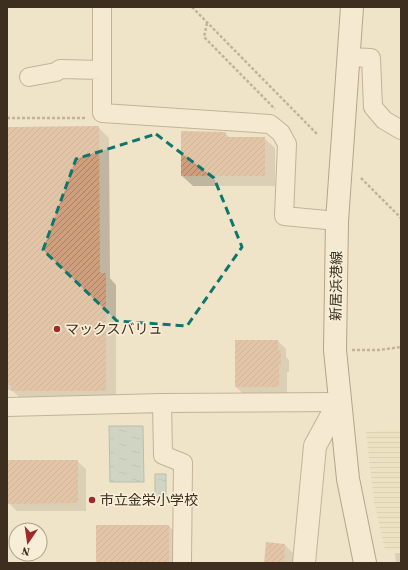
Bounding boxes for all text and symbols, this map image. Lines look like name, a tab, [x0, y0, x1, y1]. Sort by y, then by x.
street label: 新居浜港線	[325, 251, 347, 321]
place label: マックスバリュ	[65, 319, 163, 339]
marker: マックスバリュ	[52, 324, 62, 334]
place label: 市立金栄小学校	[100, 490, 198, 510]
marker: 市立金栄小学校	[87, 495, 97, 505]
north arrow	[8, 522, 48, 562]
text: N	[20, 543, 31, 559]

